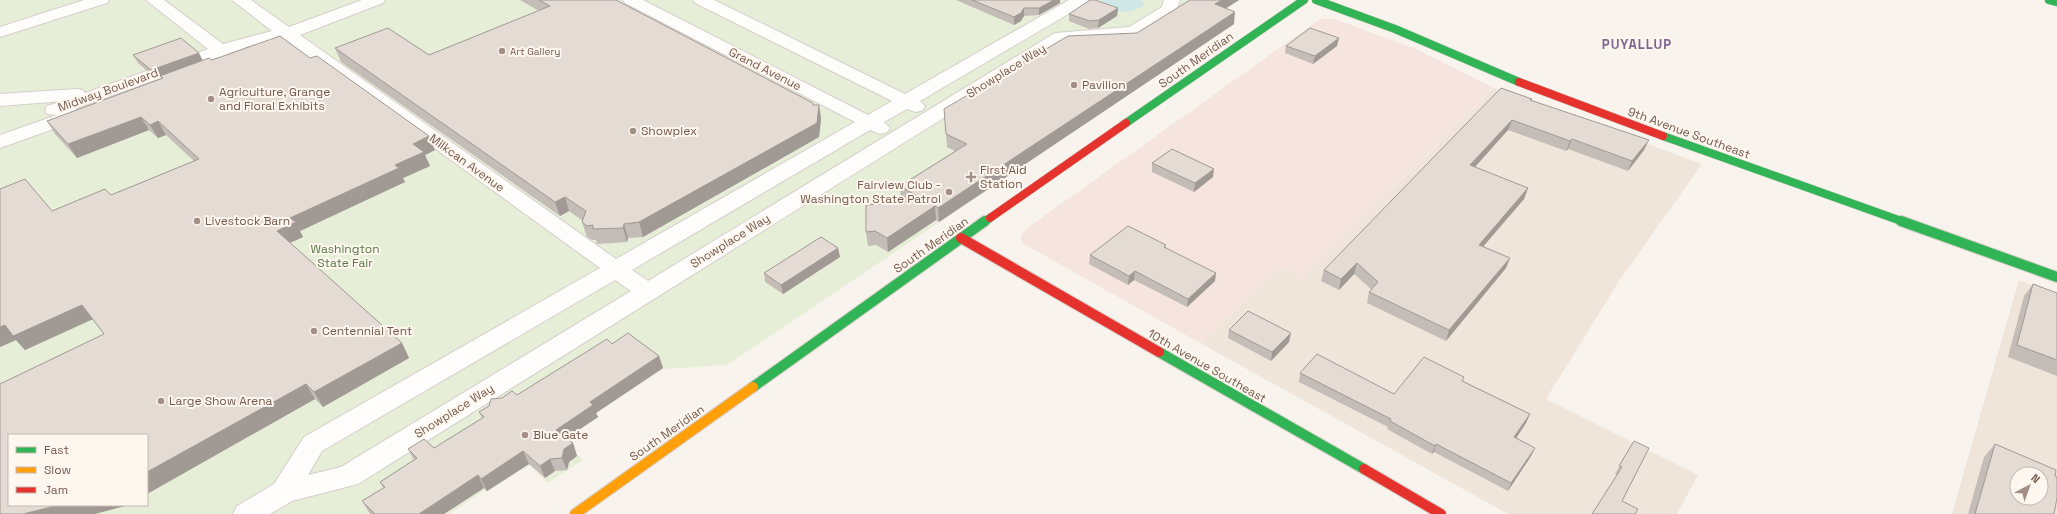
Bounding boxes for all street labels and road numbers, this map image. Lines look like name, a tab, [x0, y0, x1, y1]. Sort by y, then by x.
street label: South Meridian	[1155, 28, 1237, 92]
street label: Showplace Way	[963, 40, 1049, 102]
street label: Grand Avenue	[726, 44, 804, 94]
street label: Midway Boulevard	[56, 64, 160, 116]
street label: 9th Avenue Southeast	[1626, 103, 1752, 163]
street label: Milkcan Avenue	[426, 130, 508, 196]
street label: Showplace Way	[687, 210, 773, 272]
street label: South Meridian	[890, 213, 972, 277]
street label: 10th Avenue Southeast	[1145, 325, 1269, 407]
street label: Showplace Way	[411, 380, 497, 442]
street label: South Meridian	[626, 401, 708, 465]

